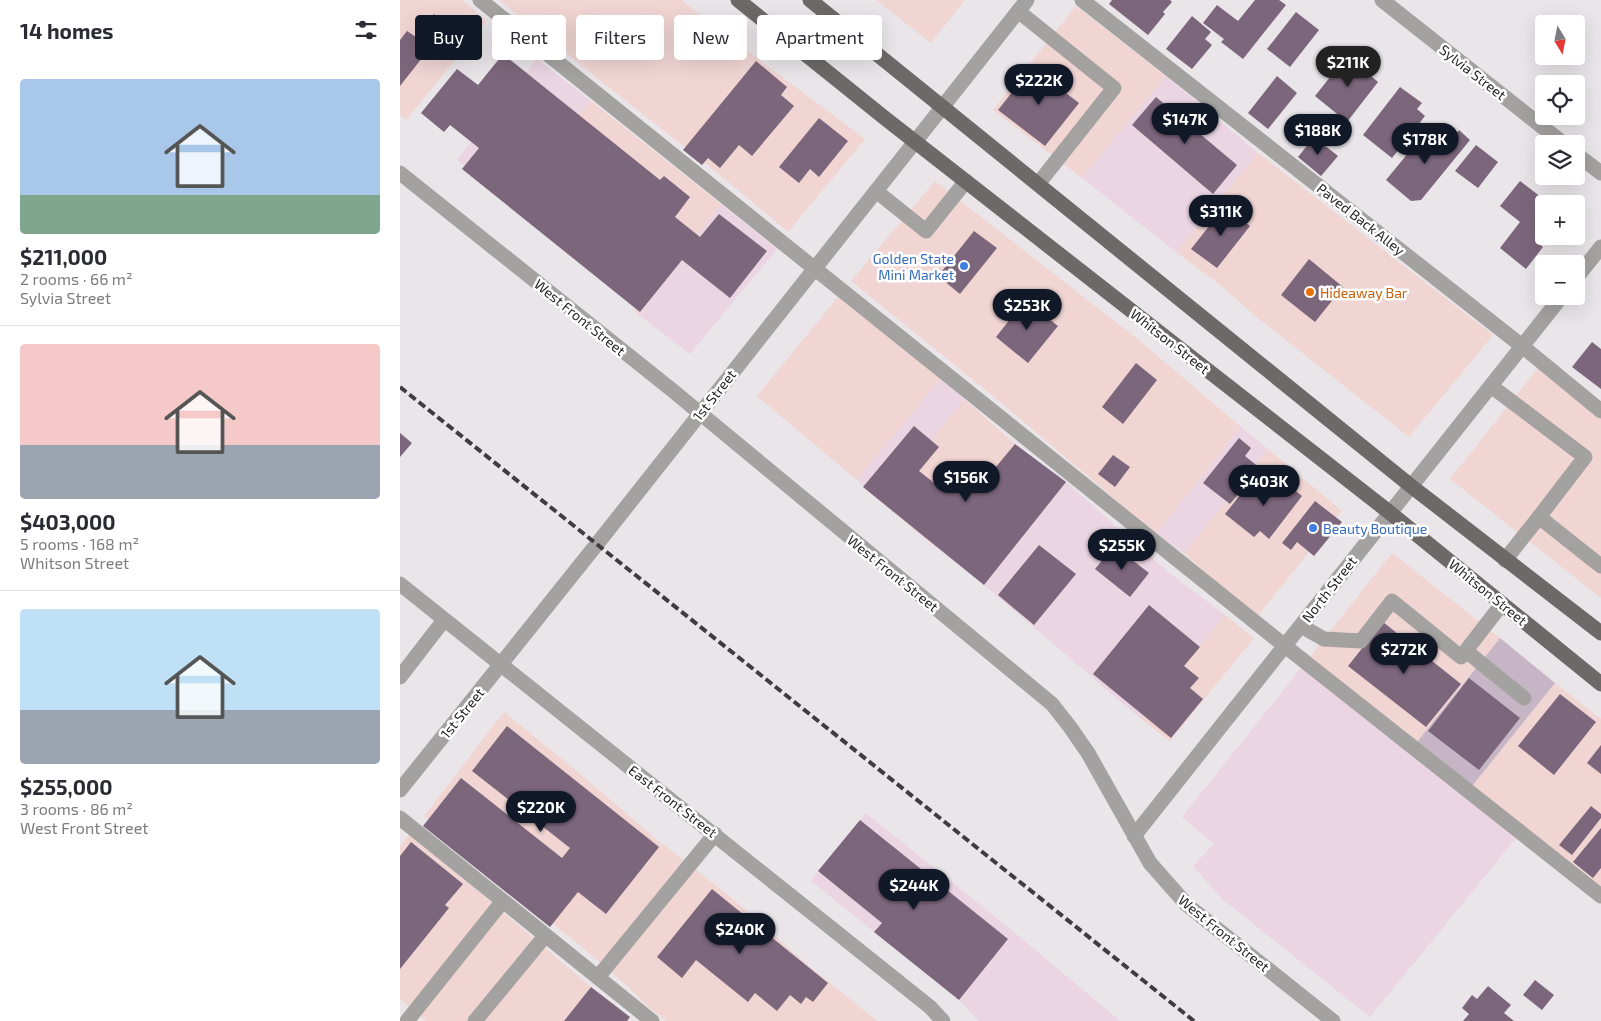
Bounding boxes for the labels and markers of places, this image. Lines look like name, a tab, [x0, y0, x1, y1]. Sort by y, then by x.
pin: $211K	[1313, 46, 1383, 88]
pin: $222K	[1004, 64, 1074, 106]
pin: $147K	[1150, 102, 1220, 145]
pin: $188K	[1283, 114, 1353, 156]
pin: $178K	[1390, 122, 1460, 165]
pin: $311K	[1186, 194, 1256, 237]
place label: Golden State Mini Market	[873, 250, 954, 283]
marker: Golden State Mini Market	[958, 260, 970, 272]
place label: Hideaway Bar	[1320, 284, 1408, 301]
marker: Hideaway Bar	[1304, 286, 1316, 298]
pin: $253K	[992, 288, 1062, 331]
pin: $156K	[931, 460, 1001, 503]
pin: $403K	[1229, 464, 1299, 507]
place label: Beauty Boutique	[1323, 520, 1427, 537]
marker: Beauty Boutique	[1307, 522, 1319, 534]
pin: $255K	[1087, 528, 1157, 571]
pin: $272K	[1369, 632, 1439, 675]
pin: $220K	[506, 790, 576, 833]
pin: $244K	[879, 868, 949, 911]
pin: $240K	[705, 912, 775, 955]

